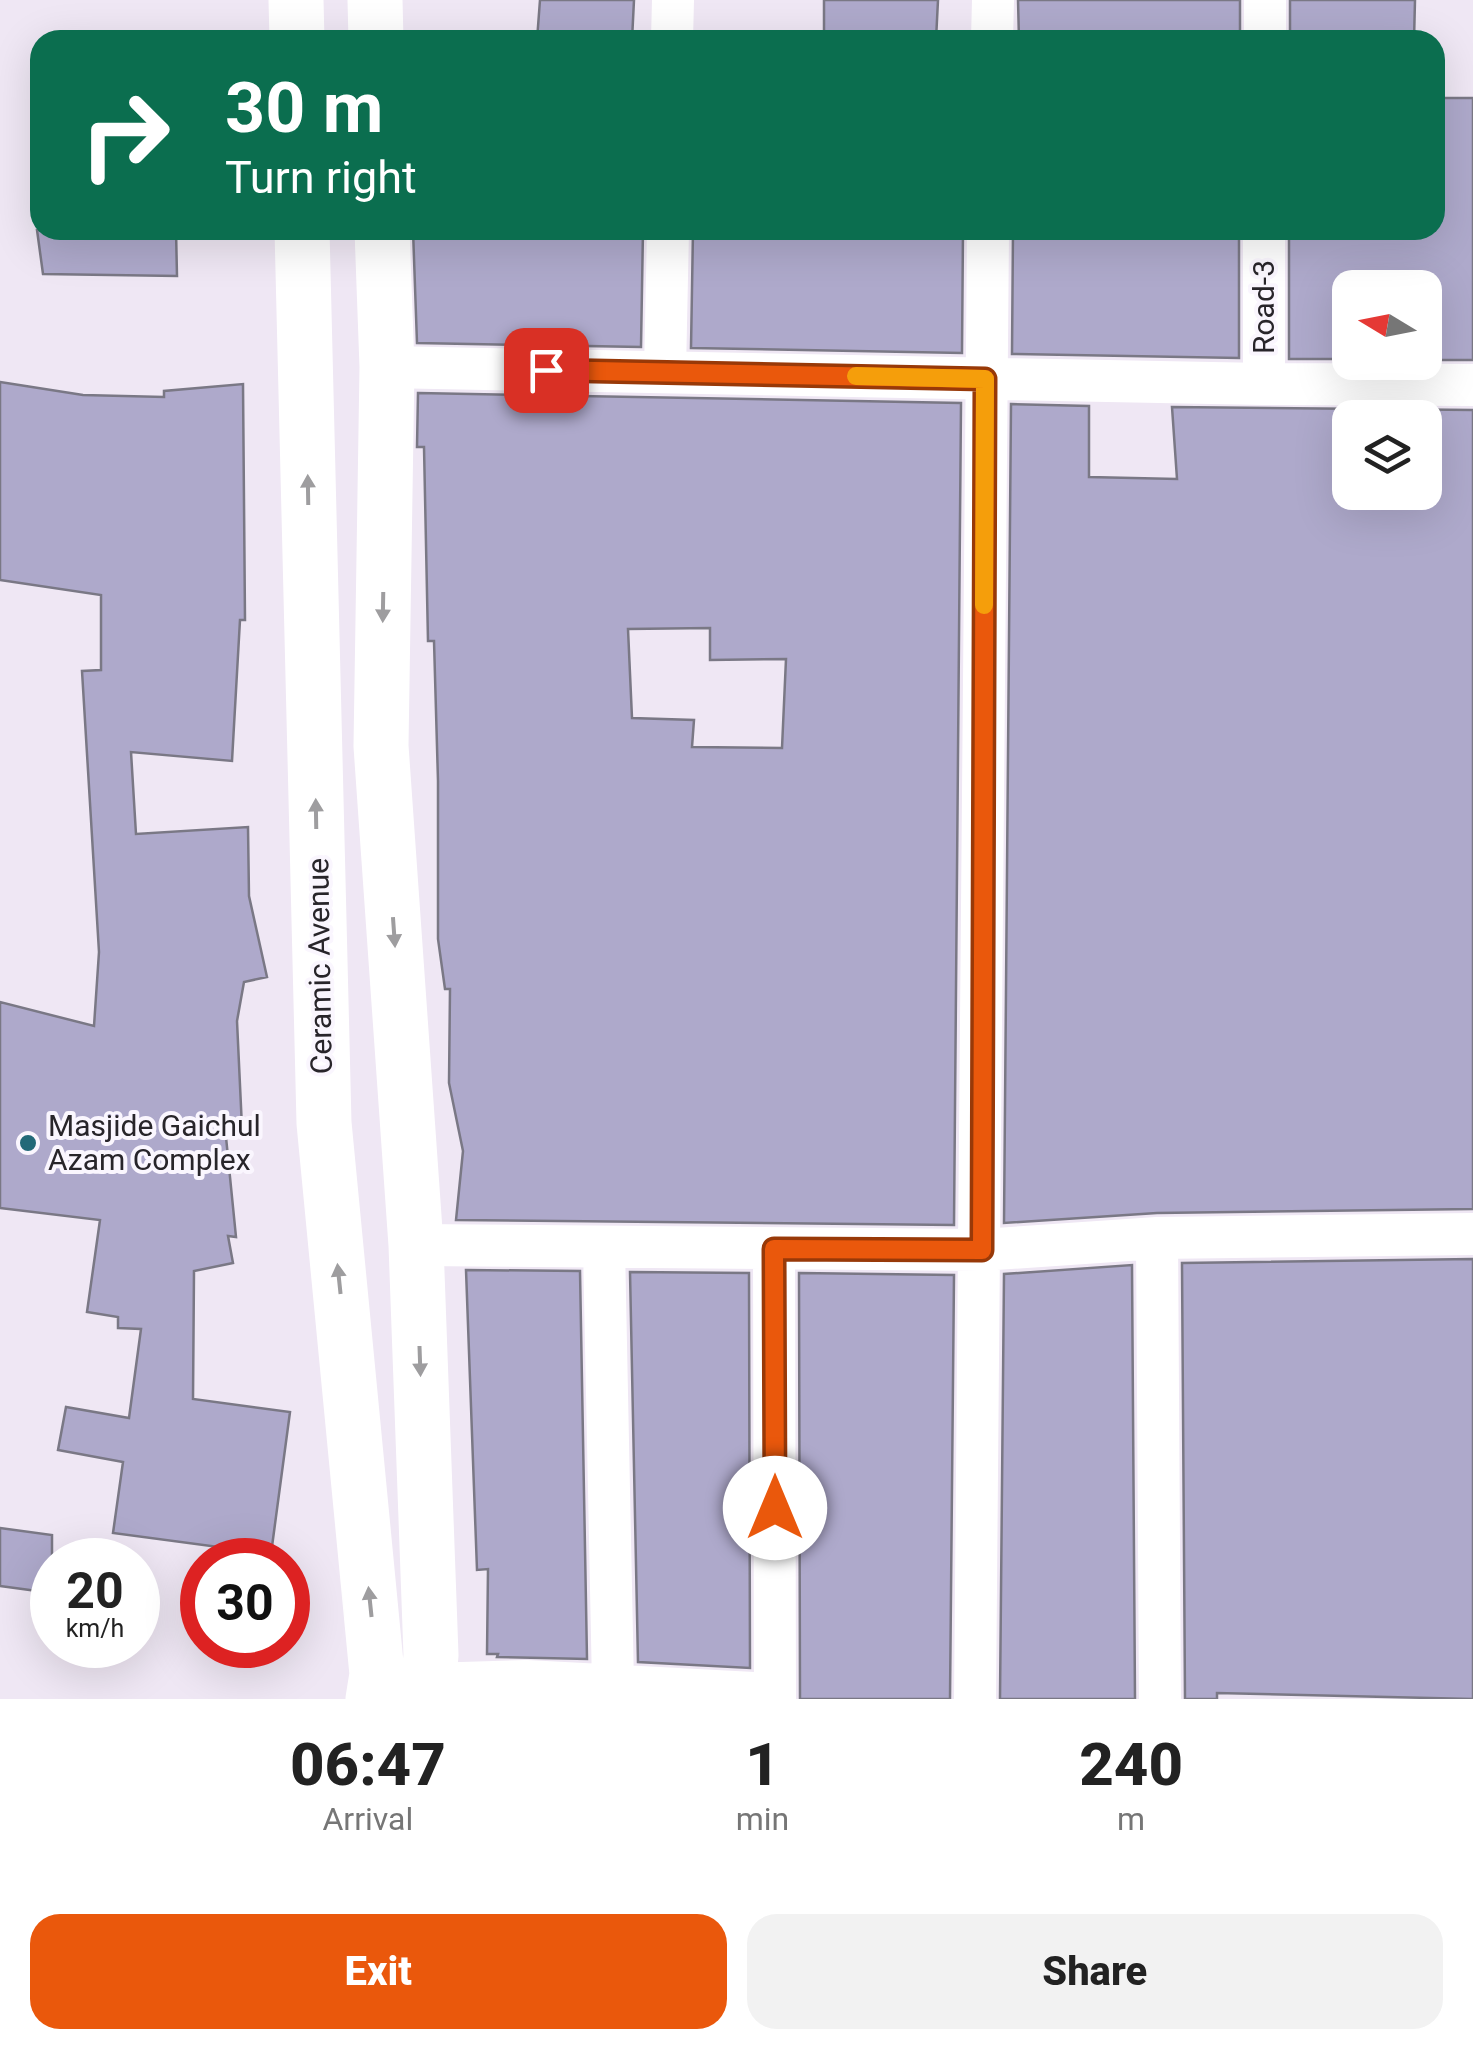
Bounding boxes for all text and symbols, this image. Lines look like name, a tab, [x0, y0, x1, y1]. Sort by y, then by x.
text: 30 m	[225, 67, 383, 149]
icon: right	[60, 70, 190, 200]
text: Turn right	[225, 151, 417, 204]
street label: Road-3	[1246, 260, 1281, 354]
north arrow	[1332, 270, 1442, 380]
map controls	[1332, 270, 1442, 510]
pin	[504, 328, 589, 413]
icon: arrive	[519, 343, 574, 398]
button: layers	[1332, 400, 1442, 510]
one-way arrow	[300, 473, 316, 505]
one-way arrow	[375, 592, 391, 624]
one-way arrow	[307, 798, 323, 830]
street label: Ceramic Avenue	[300, 858, 339, 1074]
one-way arrow	[386, 916, 402, 948]
place label: Masjide Gaichul Azam Complex	[48, 1108, 261, 1177]
marker: Masjide Gaichul Azam Complex	[17, 1132, 39, 1154]
one-way arrow	[330, 1262, 346, 1294]
one-way arrow	[412, 1346, 428, 1378]
position arrow	[723, 1456, 827, 1560]
speed limit sign: 30	[180, 1538, 310, 1668]
text: 20	[66, 1562, 124, 1620]
one-way arrow	[362, 1586, 378, 1618]
text: km/h	[66, 1614, 124, 1643]
text: 06:47	[290, 1729, 446, 1800]
text: 1	[745, 1729, 780, 1800]
text: 240	[1079, 1729, 1183, 1800]
text: Arrival	[322, 1800, 413, 1838]
text: min	[736, 1800, 789, 1838]
text: m	[1117, 1800, 1145, 1838]
button: Exit	[30, 1914, 727, 2029]
button: Share	[747, 1914, 1443, 2029]

